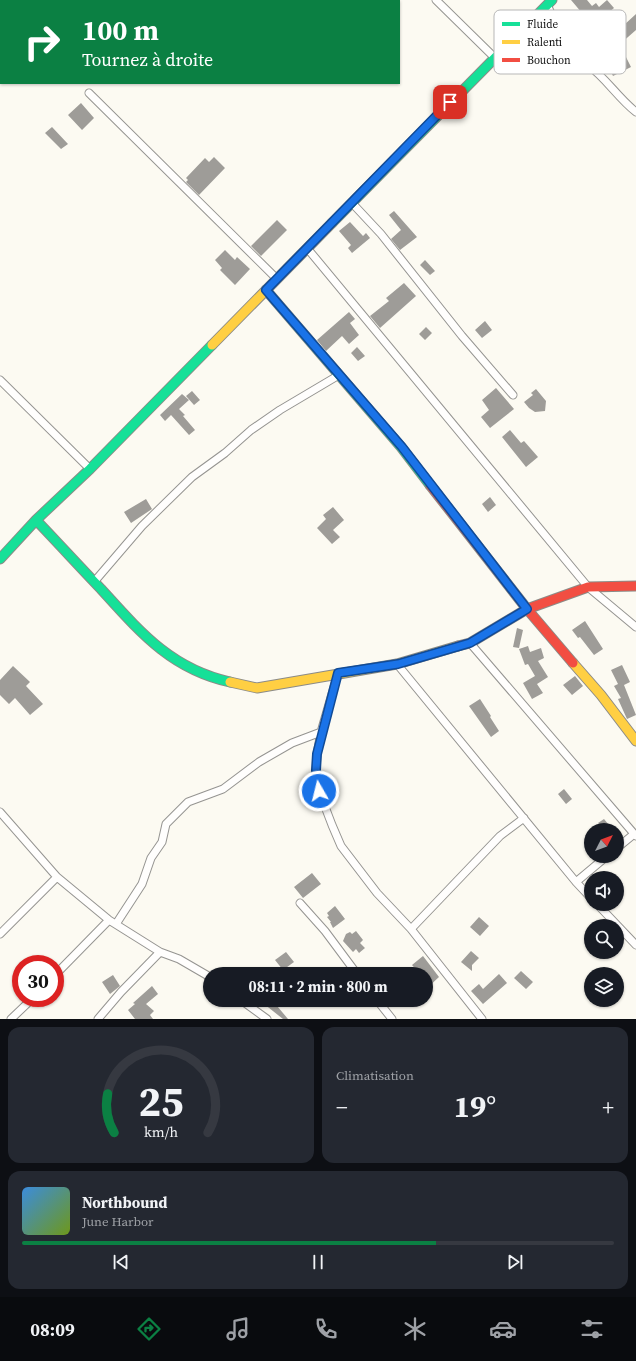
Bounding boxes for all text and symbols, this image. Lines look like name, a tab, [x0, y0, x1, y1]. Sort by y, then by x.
legend	[494, 10, 626, 74]
text: 100 m	[82, 11, 159, 49]
icon: right	[16, 16, 68, 68]
text: Fluide	[527, 17, 558, 32]
text: Ralenti	[527, 35, 562, 50]
text: Tournez à droite	[82, 47, 213, 72]
text: Bouchon	[527, 53, 571, 68]
pin	[433, 85, 467, 119]
icon: arrive	[439, 91, 461, 113]
position arrow	[298, 770, 340, 812]
north arrow	[584, 823, 624, 863]
map controls	[584, 823, 624, 1007]
button: sound	[584, 871, 624, 911]
button: search	[584, 919, 624, 959]
speed limit sign: 30	[12, 955, 64, 1007]
button: layers	[584, 967, 624, 1007]
text: 08:11 · 2 min · 800 m	[249, 976, 388, 997]
text: Climatisation	[336, 1067, 414, 1084]
text: 25	[138, 1073, 184, 1130]
text: 19°	[454, 1086, 496, 1127]
text: −	[336, 1092, 348, 1122]
text: +	[602, 1092, 614, 1122]
text: km/h	[144, 1122, 178, 1142]
text: Northbound	[82, 1192, 167, 1213]
text: June Harbor	[82, 1213, 154, 1230]
icon: previous	[110, 1251, 132, 1273]
icon: pause	[307, 1251, 329, 1273]
icon: next	[504, 1251, 526, 1273]
icon: directions	[135, 1315, 163, 1343]
icon: music	[224, 1315, 252, 1343]
icon: phone	[312, 1315, 340, 1343]
icon: climate	[401, 1315, 429, 1343]
icon: car	[489, 1315, 517, 1343]
icon: filters	[578, 1315, 606, 1343]
text: 08:09	[30, 1317, 75, 1342]

